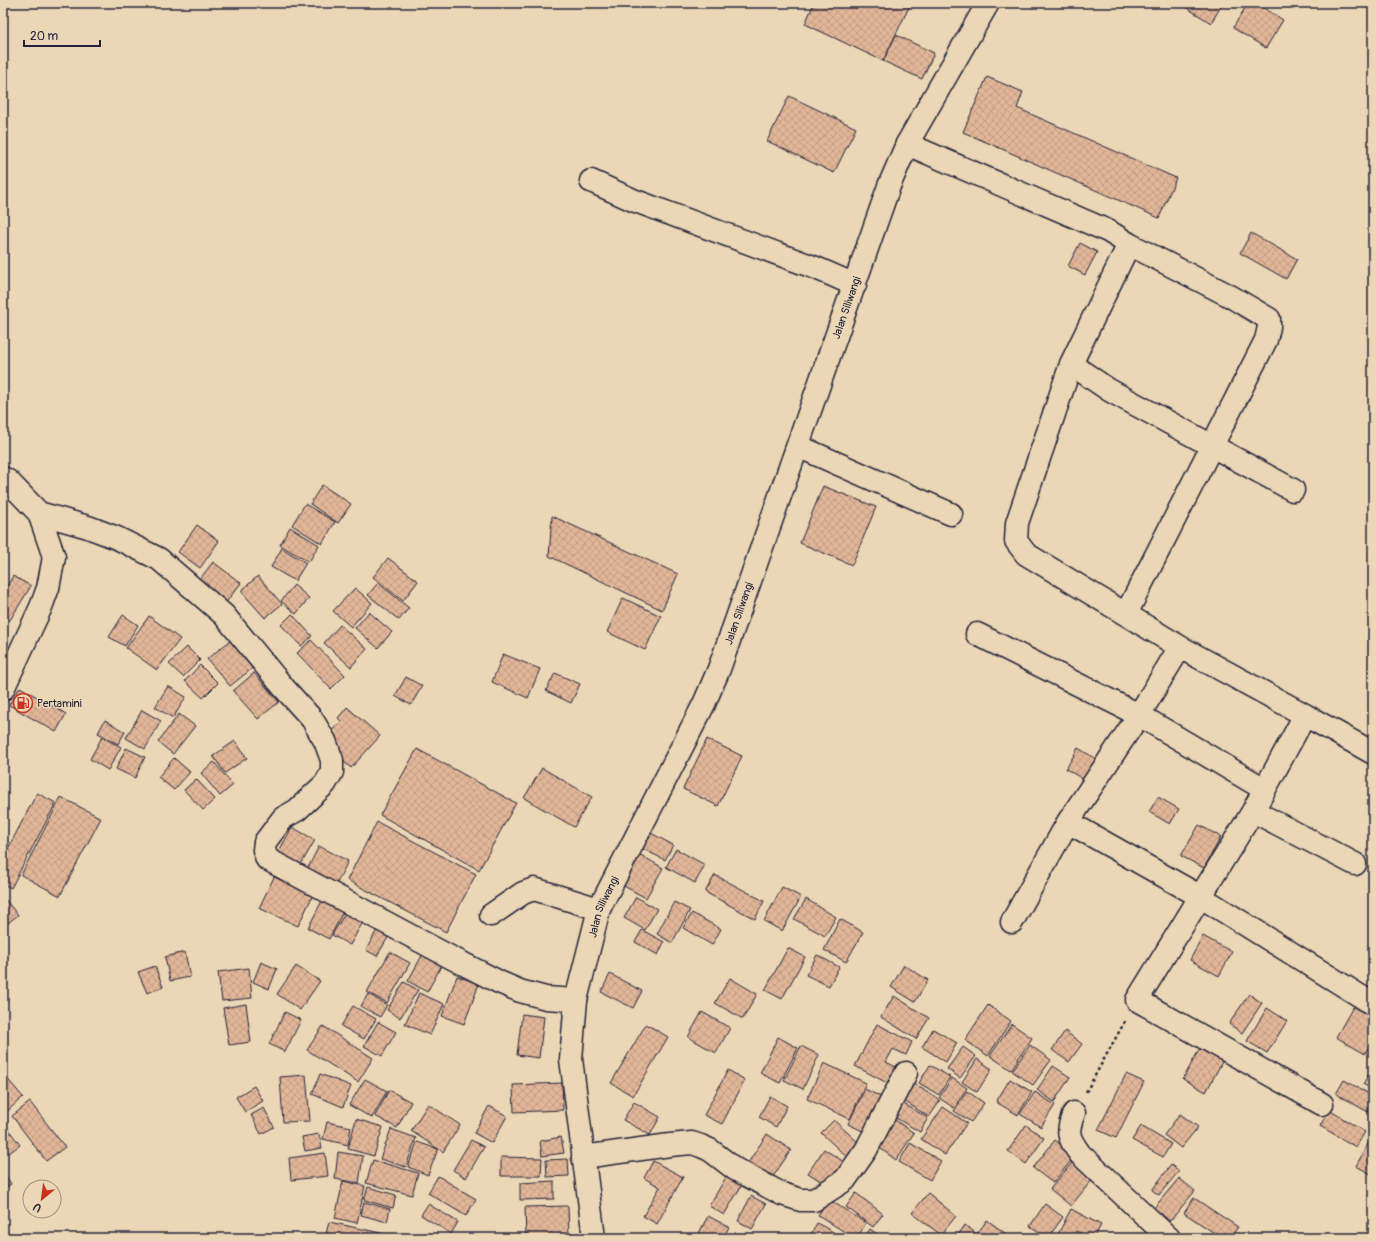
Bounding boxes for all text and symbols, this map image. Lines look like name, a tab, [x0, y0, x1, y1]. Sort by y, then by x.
scale bar	[24, 22, 100, 48]
text: 20 m	[30, 29, 59, 44]
street label: Jalan Siliwangi	[829, 275, 863, 341]
street label: Jalan Siliwangi	[722, 580, 756, 646]
fuel station icon: Pertamini	[12, 692, 34, 714]
place label: Pertamini	[37, 697, 82, 710]
street label: Jalan Siliwangi	[586, 874, 621, 939]
north arrow	[22, 1179, 62, 1219]
text: U	[31, 1200, 44, 1215]

